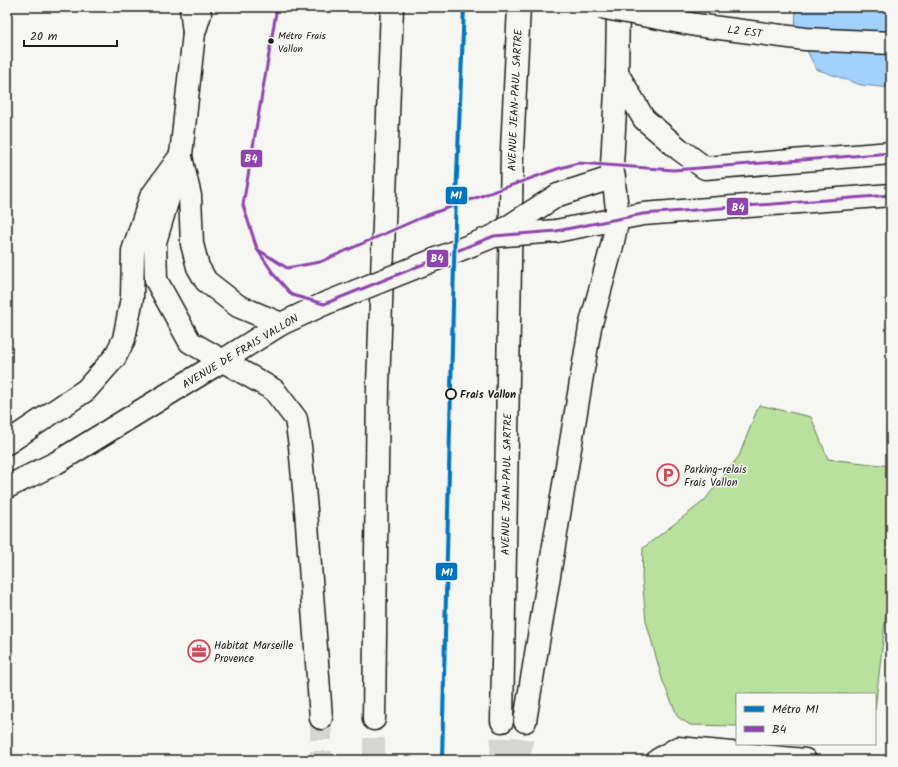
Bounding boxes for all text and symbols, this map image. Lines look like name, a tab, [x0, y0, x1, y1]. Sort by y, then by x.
street label: L2 EST	[726, 21, 764, 44]
scale bar	[24, 22, 117, 48]
text: 20 m	[30, 27, 58, 46]
place label: Métro Frais Vallon	[278, 28, 327, 57]
street label: AVENUE JEAN-PAUL SARTRE	[504, 28, 528, 171]
marker: Métro Frais Vallon	[266, 36, 276, 46]
line badge: B4	[240, 149, 263, 168]
text: B4	[245, 150, 257, 168]
line badge: M1	[445, 186, 468, 205]
text: M1	[450, 187, 462, 205]
line badge: B4	[726, 197, 749, 216]
text: B4	[732, 199, 744, 217]
line badge: B4	[426, 249, 449, 268]
text: B4	[431, 250, 443, 268]
street label: AVENUE DE FRAIS VALLON	[179, 310, 303, 394]
place label: Frais Vallon	[460, 386, 516, 404]
marker: Frais Vallon	[445, 388, 457, 400]
street label: AVENUE JEAN-PAUL SARTRE	[497, 412, 517, 555]
place label: Parking-relais Frais Vallon	[684, 461, 747, 492]
parking icon: Parking-relais Frais Vallon	[655, 462, 681, 488]
line badge: M1	[435, 562, 458, 581]
text: M1	[441, 564, 453, 582]
place label: Habitat Marseille Provence	[214, 637, 293, 668]
office icon: Habitat Marseille Provence	[186, 638, 212, 664]
legend	[736, 693, 876, 745]
text: Métro M1	[772, 700, 819, 719]
text: B4	[772, 720, 787, 739]

